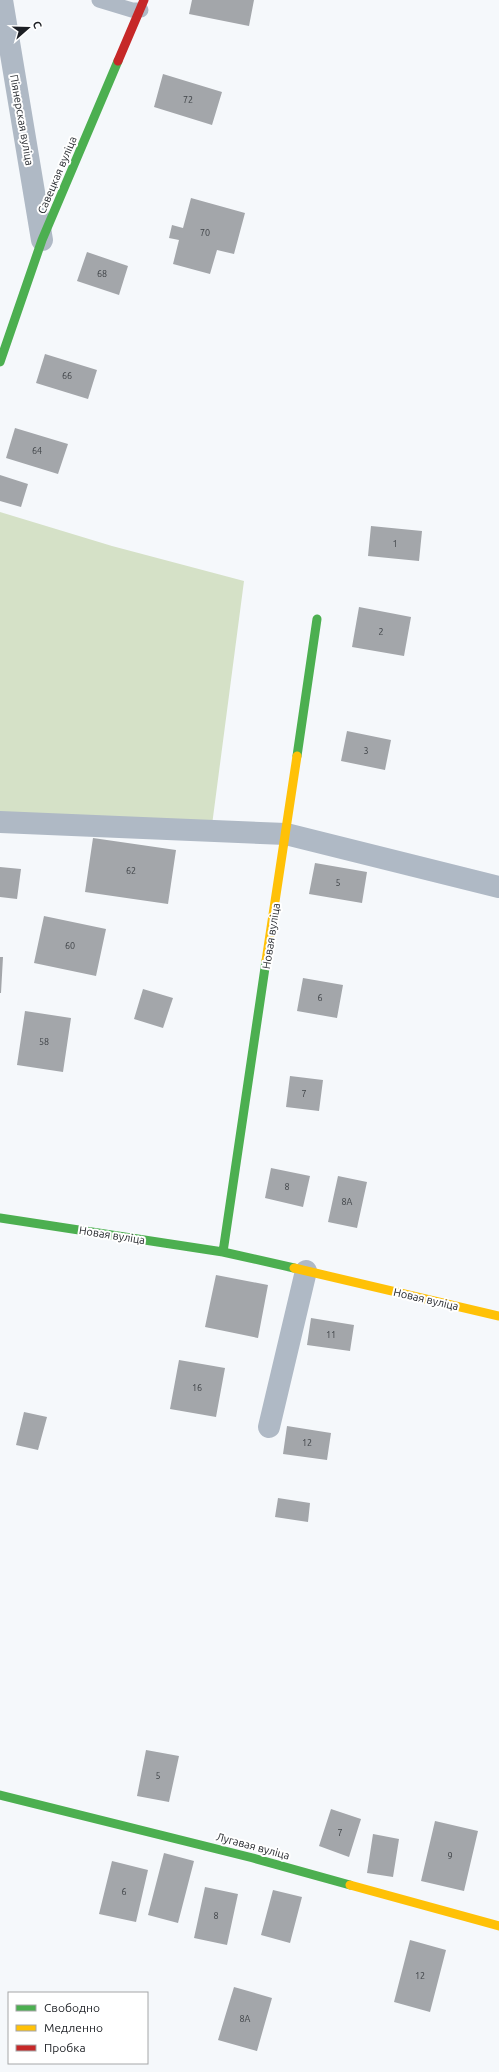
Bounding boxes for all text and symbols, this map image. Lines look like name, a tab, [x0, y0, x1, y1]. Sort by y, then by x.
north arrow	[8, 8, 48, 48]
text: С	[31, 19, 44, 30]
street label: Піянерская вуліца	[8, 74, 36, 166]
house number: 72	[183, 95, 193, 105]
street label: Савецкая вуліца	[35, 134, 79, 216]
house number: 70	[200, 228, 210, 238]
house number: 68	[97, 269, 107, 279]
house number: 66	[62, 371, 72, 381]
house number: 64	[32, 446, 42, 456]
house number: 1	[392, 539, 398, 549]
house number: 2	[378, 627, 384, 637]
house number: 3	[363, 746, 369, 756]
house number: 62	[126, 866, 136, 876]
house number: 5	[335, 878, 341, 888]
street label: Новая вуліца	[260, 902, 282, 970]
house number: 60	[65, 941, 75, 951]
house number: 6	[317, 993, 323, 1003]
house number: 58	[39, 1037, 49, 1047]
house number: 7	[301, 1089, 307, 1099]
house number: 8	[284, 1182, 290, 1192]
house number: 8А	[342, 1197, 353, 1207]
street label: Новая вуліца	[78, 1224, 146, 1246]
street label: Новая вуліца	[392, 1286, 460, 1312]
house number: 11	[326, 1330, 336, 1340]
house number: 16	[192, 1383, 202, 1393]
house number: 12	[302, 1438, 312, 1448]
house number: 5	[155, 1771, 161, 1781]
house number: 7	[337, 1828, 343, 1838]
street label: Лугавая вуліца	[215, 1830, 291, 1862]
house number: 9	[447, 1851, 453, 1861]
house number: 6	[121, 1887, 127, 1897]
house number: 8	[213, 1911, 219, 1921]
house number: 12	[415, 1971, 425, 1981]
legend	[8, 1992, 148, 2064]
text: Свободно	[44, 2001, 100, 2014]
house number: 8А	[240, 2014, 251, 2024]
text: Медленно	[44, 2021, 103, 2034]
text: Пробка	[44, 2041, 86, 2054]

